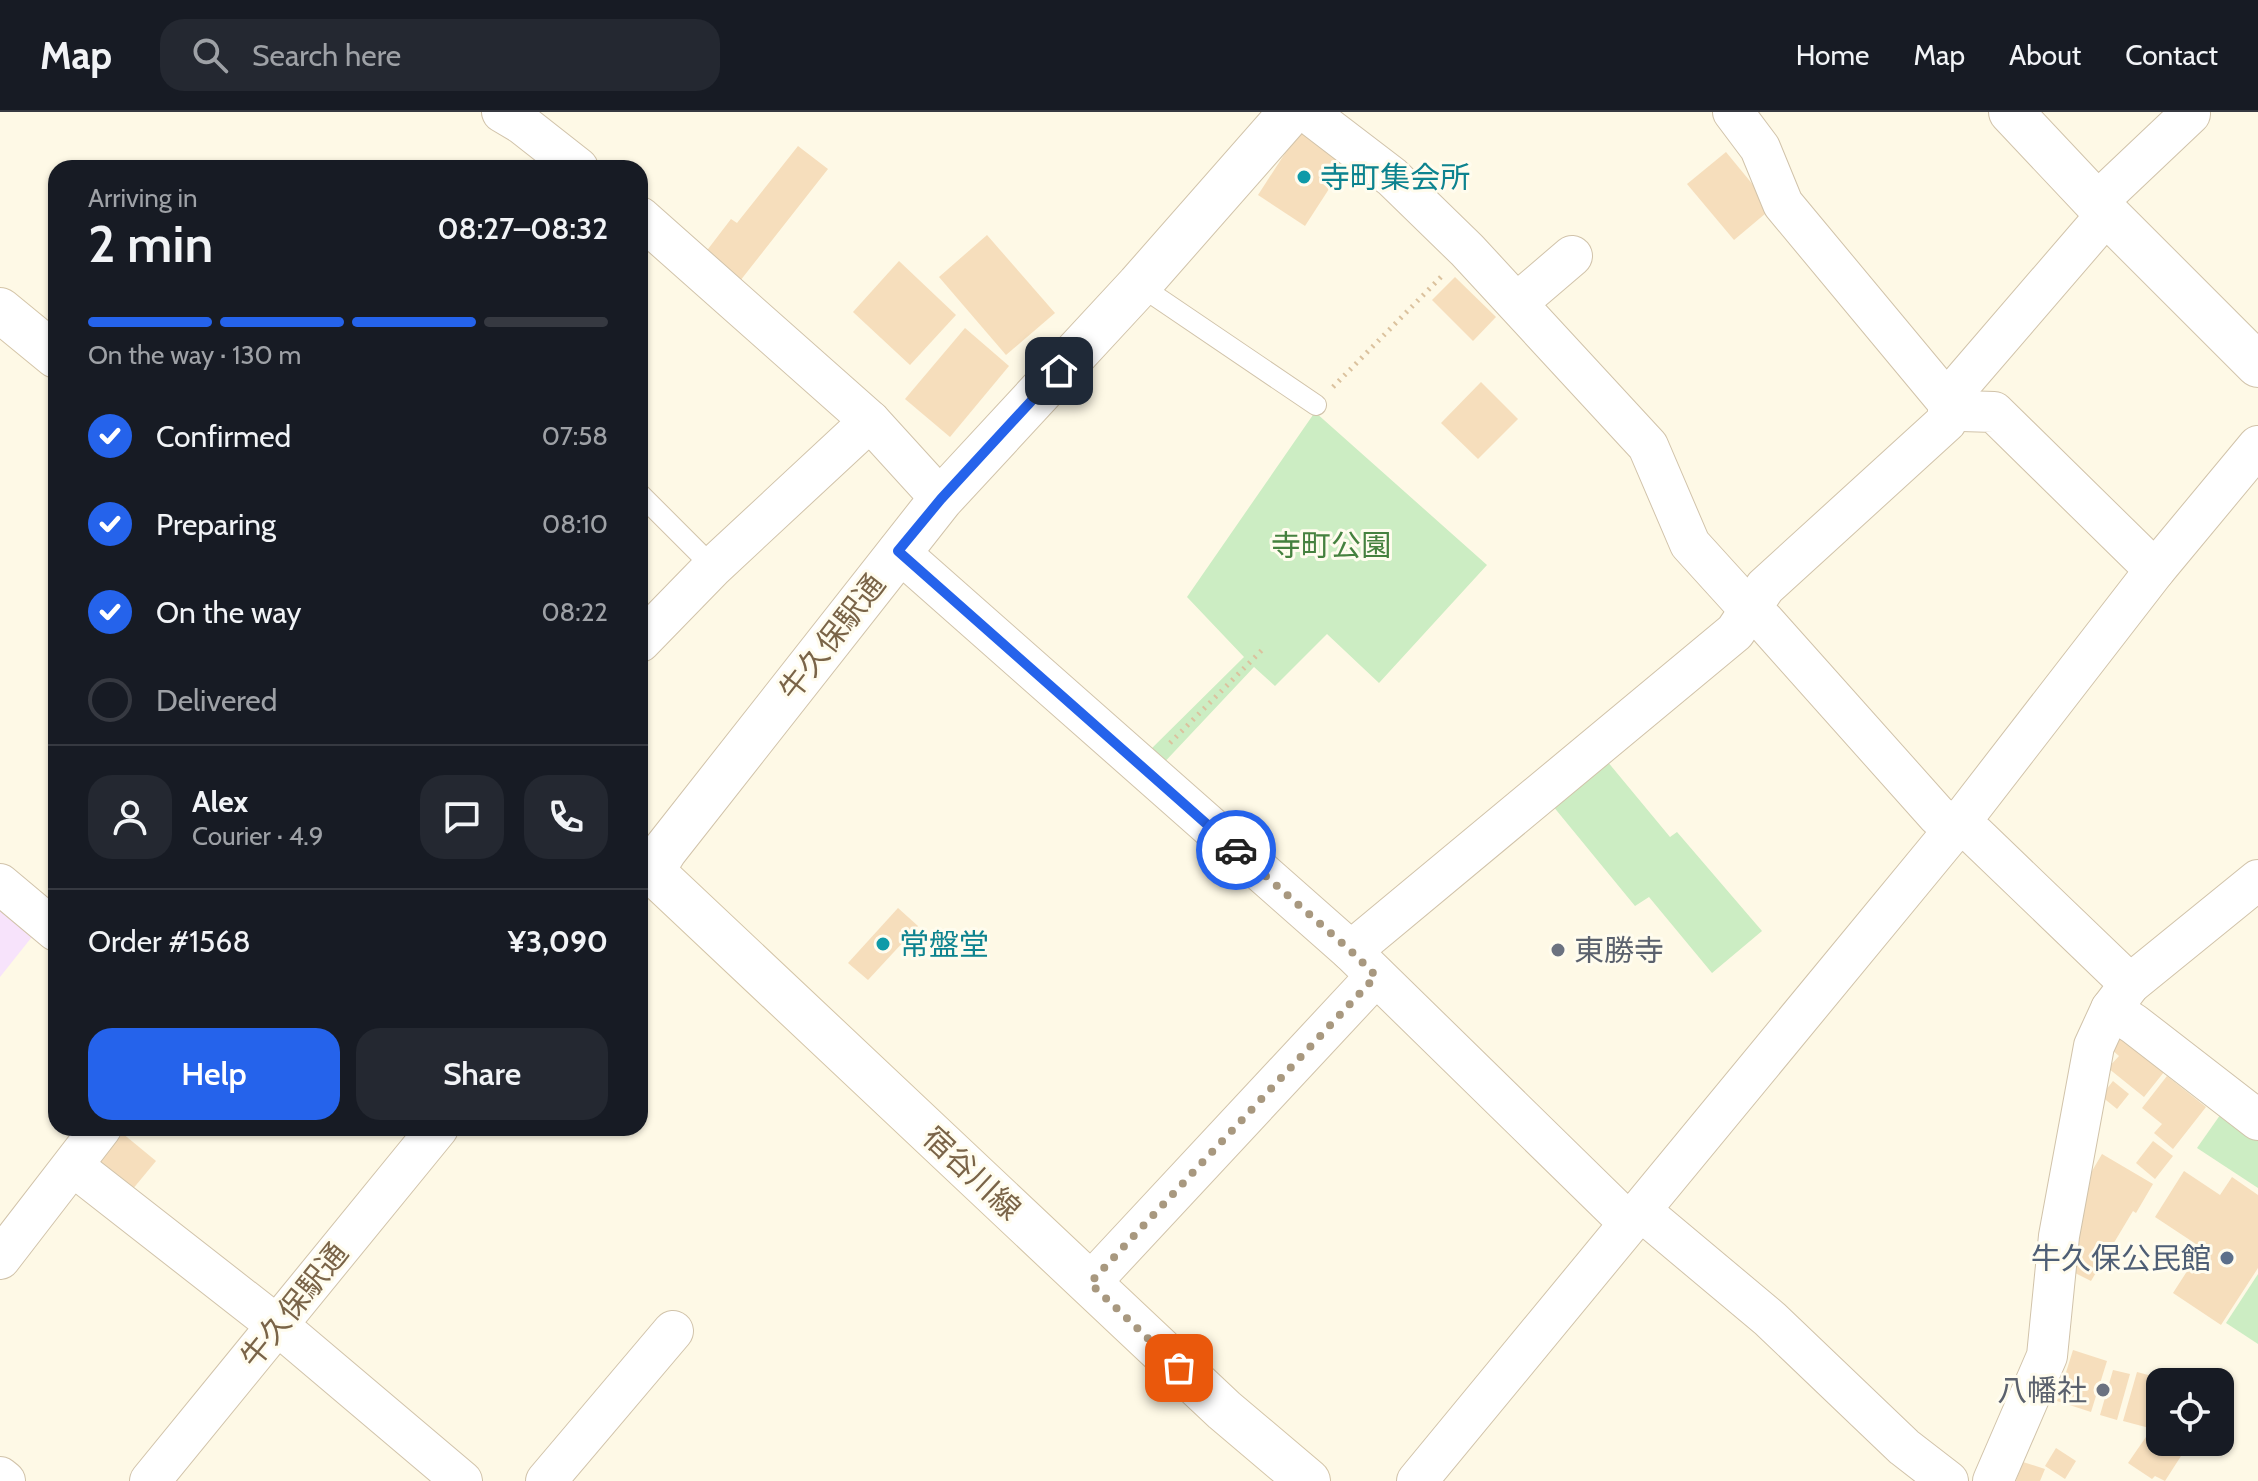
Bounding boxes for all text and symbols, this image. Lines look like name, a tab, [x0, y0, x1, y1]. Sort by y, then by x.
search box	[160, 19, 720, 91]
text: Map	[40, 32, 112, 79]
icon: search	[188, 33, 232, 77]
text: Search here	[252, 37, 401, 74]
text: Home	[1796, 38, 1869, 72]
text: Map	[1913, 38, 1965, 72]
text: About	[2009, 38, 2081, 72]
text: Contact	[2125, 38, 2218, 72]
place label: 寺町集会所	[1320, 159, 1470, 196]
marker: 寺町集会所	[1295, 168, 1313, 186]
text: Arriving in	[88, 182, 198, 214]
text: 08:27–08:32	[438, 210, 608, 247]
text: 2 min	[88, 212, 213, 275]
pin	[1025, 337, 1093, 405]
text: On the way · 130 m	[88, 339, 301, 371]
icon: home	[1037, 349, 1081, 393]
icon: check	[88, 414, 132, 458]
text: Confirmed	[156, 418, 291, 455]
text: 07:58	[542, 420, 608, 452]
icon: check	[88, 502, 132, 546]
text: Preparing	[156, 506, 276, 543]
text: 08:10	[542, 508, 608, 540]
park label: 寺町公園	[1271, 527, 1391, 564]
street label: 牛久保駅通	[771, 567, 893, 707]
icon: check	[88, 590, 132, 634]
text: On the way	[156, 594, 301, 631]
text: 08:22	[541, 596, 608, 628]
text: Delivered	[156, 682, 277, 719]
button: person	[88, 775, 172, 859]
button: chat	[420, 775, 504, 859]
button: phone	[524, 775, 608, 859]
text: Alex	[192, 783, 248, 820]
courier	[1196, 810, 1276, 890]
text: Courier · 4.9	[192, 820, 324, 852]
icon: car	[1214, 828, 1258, 872]
text: Order #1568	[88, 923, 251, 960]
text: ¥3,090	[508, 923, 608, 960]
place label: 常盤堂	[899, 926, 989, 963]
place label: 東勝寺	[1574, 932, 1664, 969]
marker: 常盤堂	[874, 935, 892, 953]
marker: 東勝寺	[1549, 941, 1567, 959]
button: Help	[88, 1028, 340, 1120]
button: Share	[356, 1028, 608, 1120]
street label: 宿谷川線	[916, 1119, 1028, 1227]
street label: 牛久保駅通	[232, 1235, 356, 1375]
place label: 牛久保公民館	[2031, 1240, 2211, 1277]
marker: 牛久保公民館	[2218, 1249, 2236, 1267]
pin	[1145, 1334, 1213, 1402]
icon: bag	[1157, 1346, 1201, 1390]
map controls	[2146, 1368, 2234, 1456]
button: locate	[2146, 1368, 2234, 1456]
place label: 八幡社	[1997, 1372, 2087, 1409]
marker: 八幡社	[2094, 1381, 2112, 1399]

